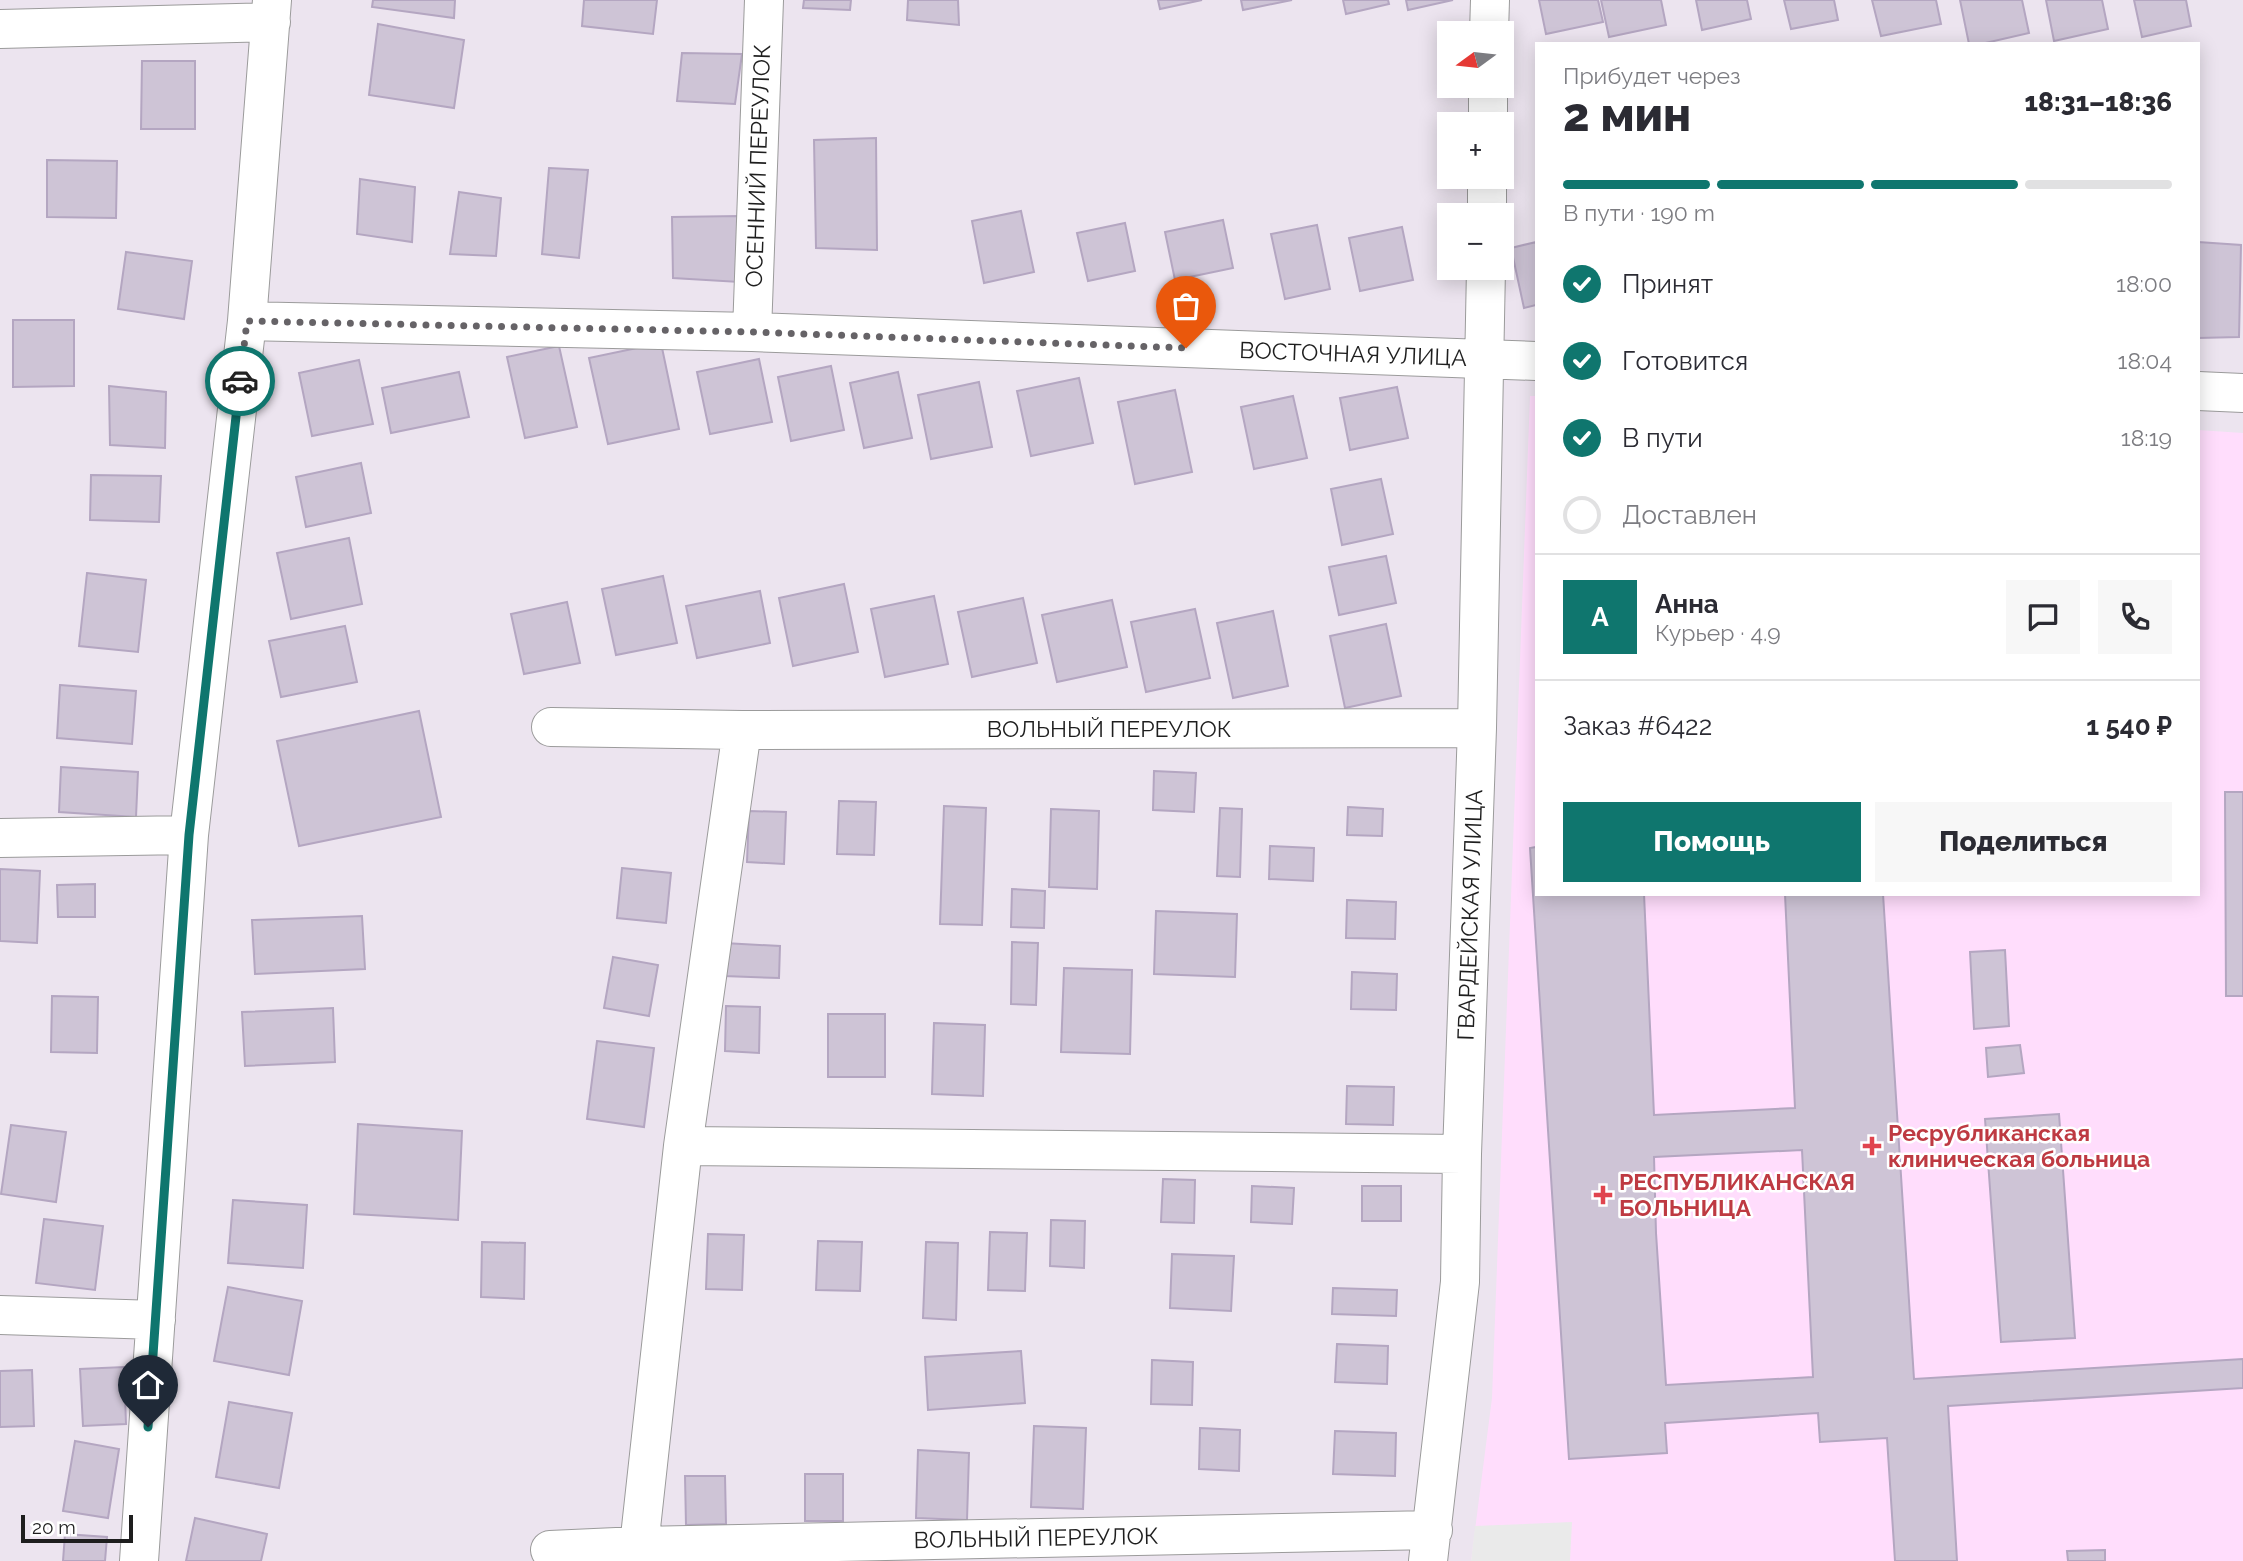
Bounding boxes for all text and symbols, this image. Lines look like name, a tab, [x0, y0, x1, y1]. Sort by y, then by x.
north arrow	[1437, 21, 1514, 98]
map controls	[1437, 21, 1514, 280]
street label: ОСЕННИЙ ПЕРЕУЛОК	[740, 44, 775, 288]
text: Прибудет через	[1563, 62, 1741, 89]
text: 18:31–18:36	[2024, 87, 2172, 117]
text: 2 мин	[1563, 88, 1691, 142]
button: +	[1437, 112, 1514, 189]
text: В пути · 190 m	[1563, 199, 1715, 226]
button: −	[1437, 203, 1514, 280]
icon: check	[1563, 265, 1601, 303]
text: Принят	[1622, 269, 1713, 299]
text: 18:00	[2116, 270, 2172, 297]
pin	[1156, 276, 1216, 348]
icon: bag	[1167, 287, 1205, 325]
street label: ВОСТОЧНАЯ УЛИЦА	[1239, 336, 1468, 371]
icon: check	[1563, 342, 1601, 380]
courier	[205, 346, 275, 416]
text: Готовится	[1622, 346, 1748, 376]
text: 18:04	[2118, 347, 2172, 374]
icon: car	[221, 362, 259, 400]
icon: check	[1563, 419, 1601, 457]
text: В пути	[1622, 423, 1703, 453]
text: 18:19	[2121, 424, 2172, 451]
text: Доставлен	[1622, 500, 1757, 530]
button: chat	[2006, 580, 2080, 654]
button: phone	[2098, 580, 2172, 654]
text: Анна	[1655, 589, 1719, 619]
text: А	[1591, 602, 1609, 632]
text: Курьер · 4.9	[1655, 619, 1781, 646]
text: Заказ #6422	[1563, 711, 1712, 741]
text: 1 540 ₽	[2086, 711, 2172, 741]
street label: ВОЛЬНЫЙ ПЕРЕУЛОК	[987, 715, 1231, 742]
street label: ГВАРДЕЙСКАЯ УЛИЦА	[1452, 789, 1487, 1041]
button: Помощь	[1563, 802, 1861, 882]
button: Поделиться	[1875, 802, 2172, 882]
place label: Ресрубликанская клиническая больница	[1888, 1119, 2150, 1172]
marker: Ресрубликанская клиническая больница	[1862, 1136, 1882, 1156]
place label: РЕСПУБЛИКАНСКАЯ БОЛЬНИЦА	[1619, 1168, 1855, 1221]
marker: РЕСПУБЛИКАНСКАЯ БОЛЬНИЦА	[1593, 1185, 1613, 1205]
pin	[118, 1355, 178, 1427]
icon: home	[129, 1366, 167, 1404]
scale bar	[21, 1512, 133, 1544]
text: 20 m	[32, 1516, 76, 1538]
street label: ВОЛЬНЫЙ ПЕРЕУЛОК	[913, 1522, 1159, 1553]

